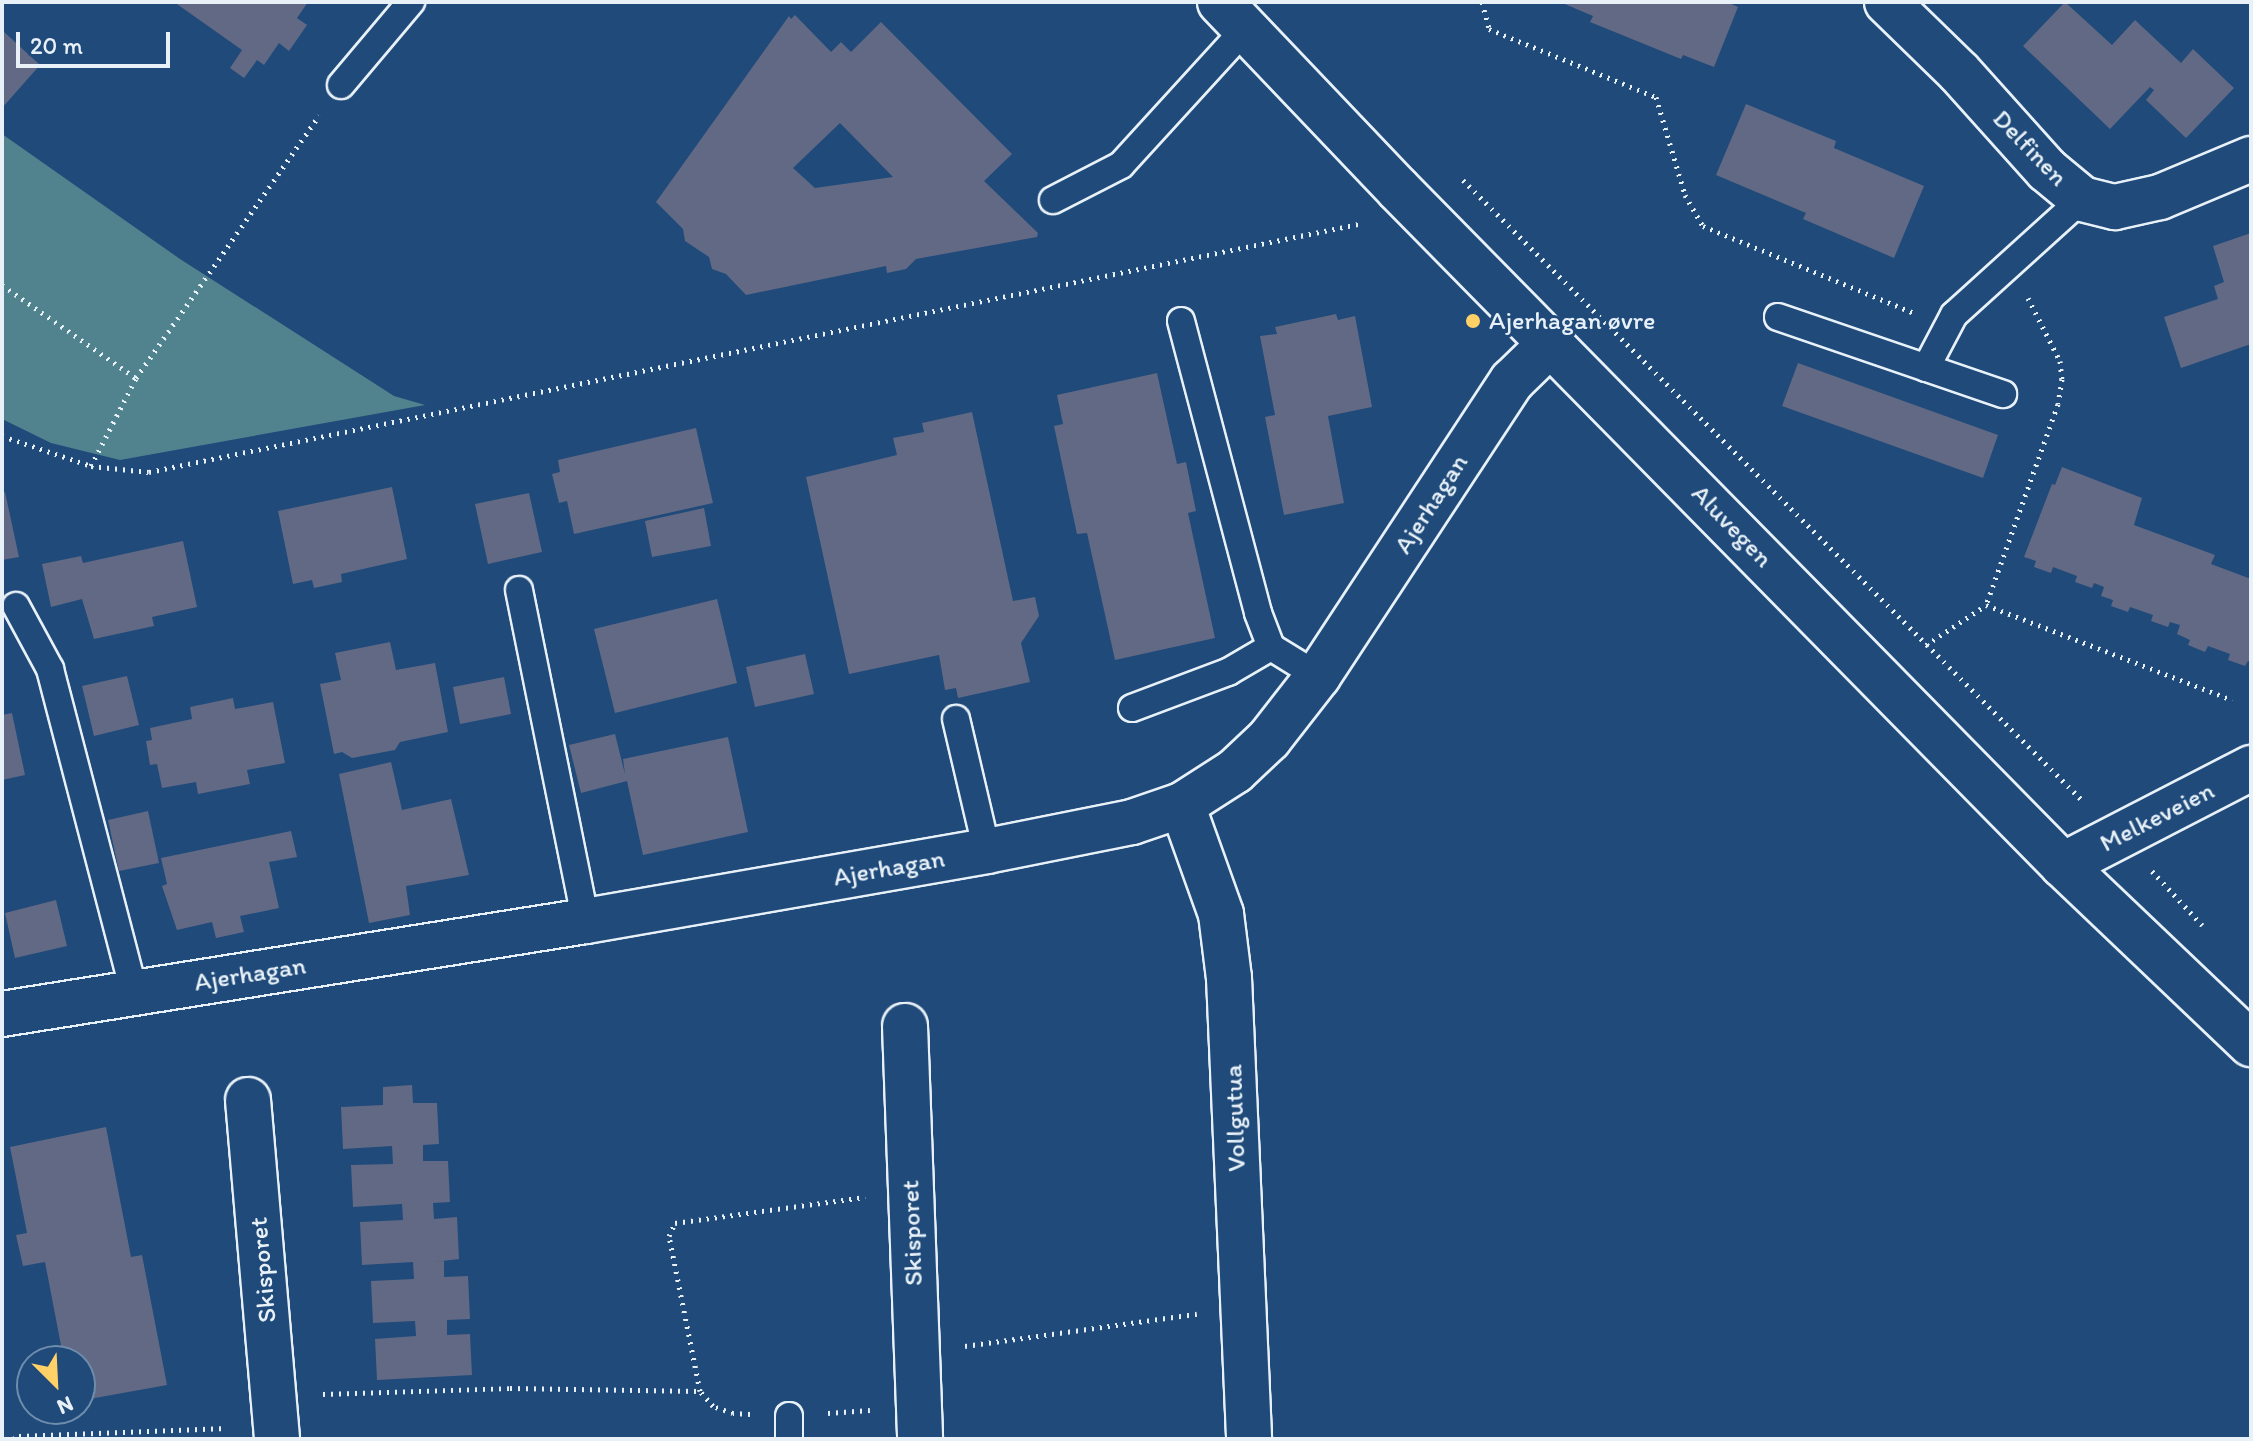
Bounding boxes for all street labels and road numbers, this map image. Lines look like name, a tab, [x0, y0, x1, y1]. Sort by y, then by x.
street label: Delfinen	[1986, 103, 2074, 193]
street label: Ajerhagan	[1387, 448, 1475, 560]
street label: Aluvegen	[1685, 478, 1779, 574]
street label: Melkeveien	[2095, 775, 2219, 859]
street label: Ajerhagan	[831, 843, 947, 893]
street label: Ajerhagan	[192, 950, 308, 998]
street label: Vollgutua	[1218, 1064, 1252, 1172]
street label: Skisporet	[895, 1180, 929, 1286]
street label: Skisporet	[243, 1216, 283, 1324]

